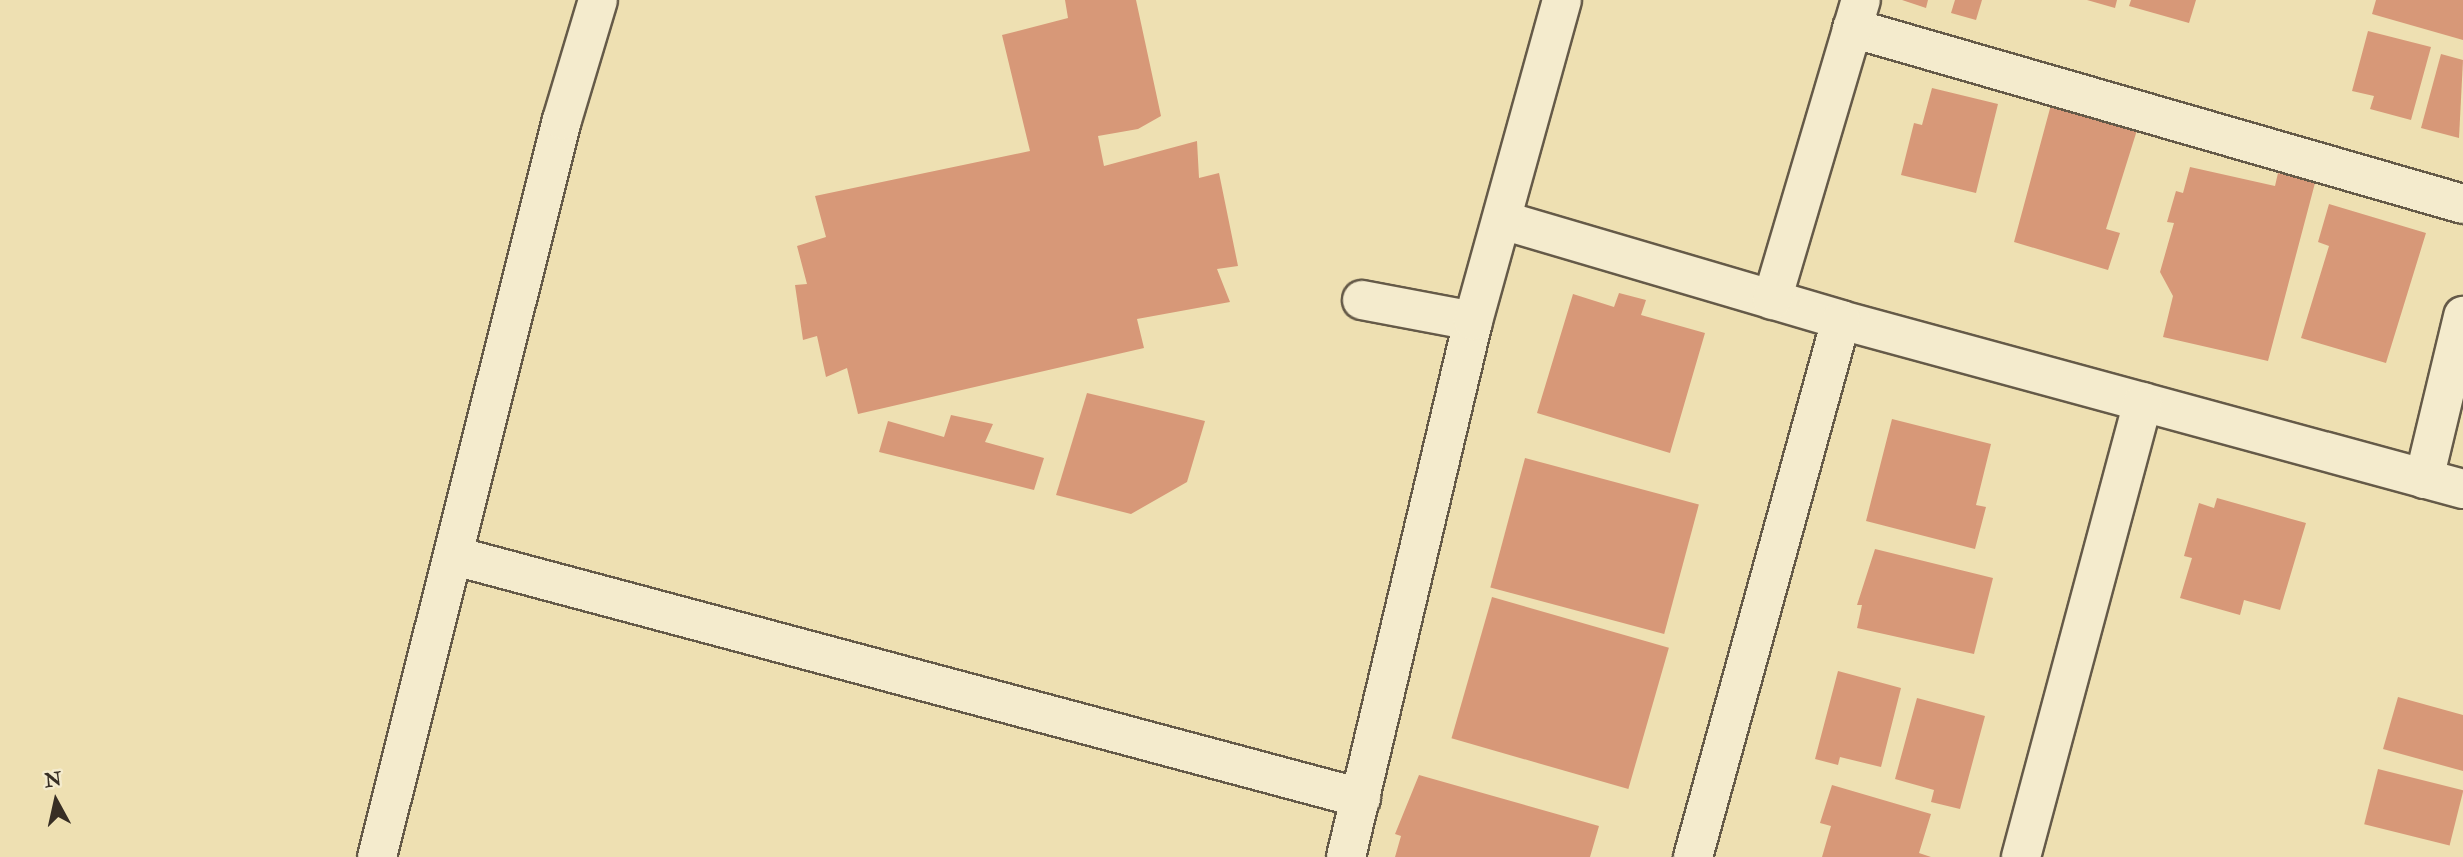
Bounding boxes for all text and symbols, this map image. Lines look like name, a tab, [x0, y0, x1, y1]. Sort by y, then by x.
north arrow	[21, 766, 91, 836]
text: N	[43, 767, 63, 793]

